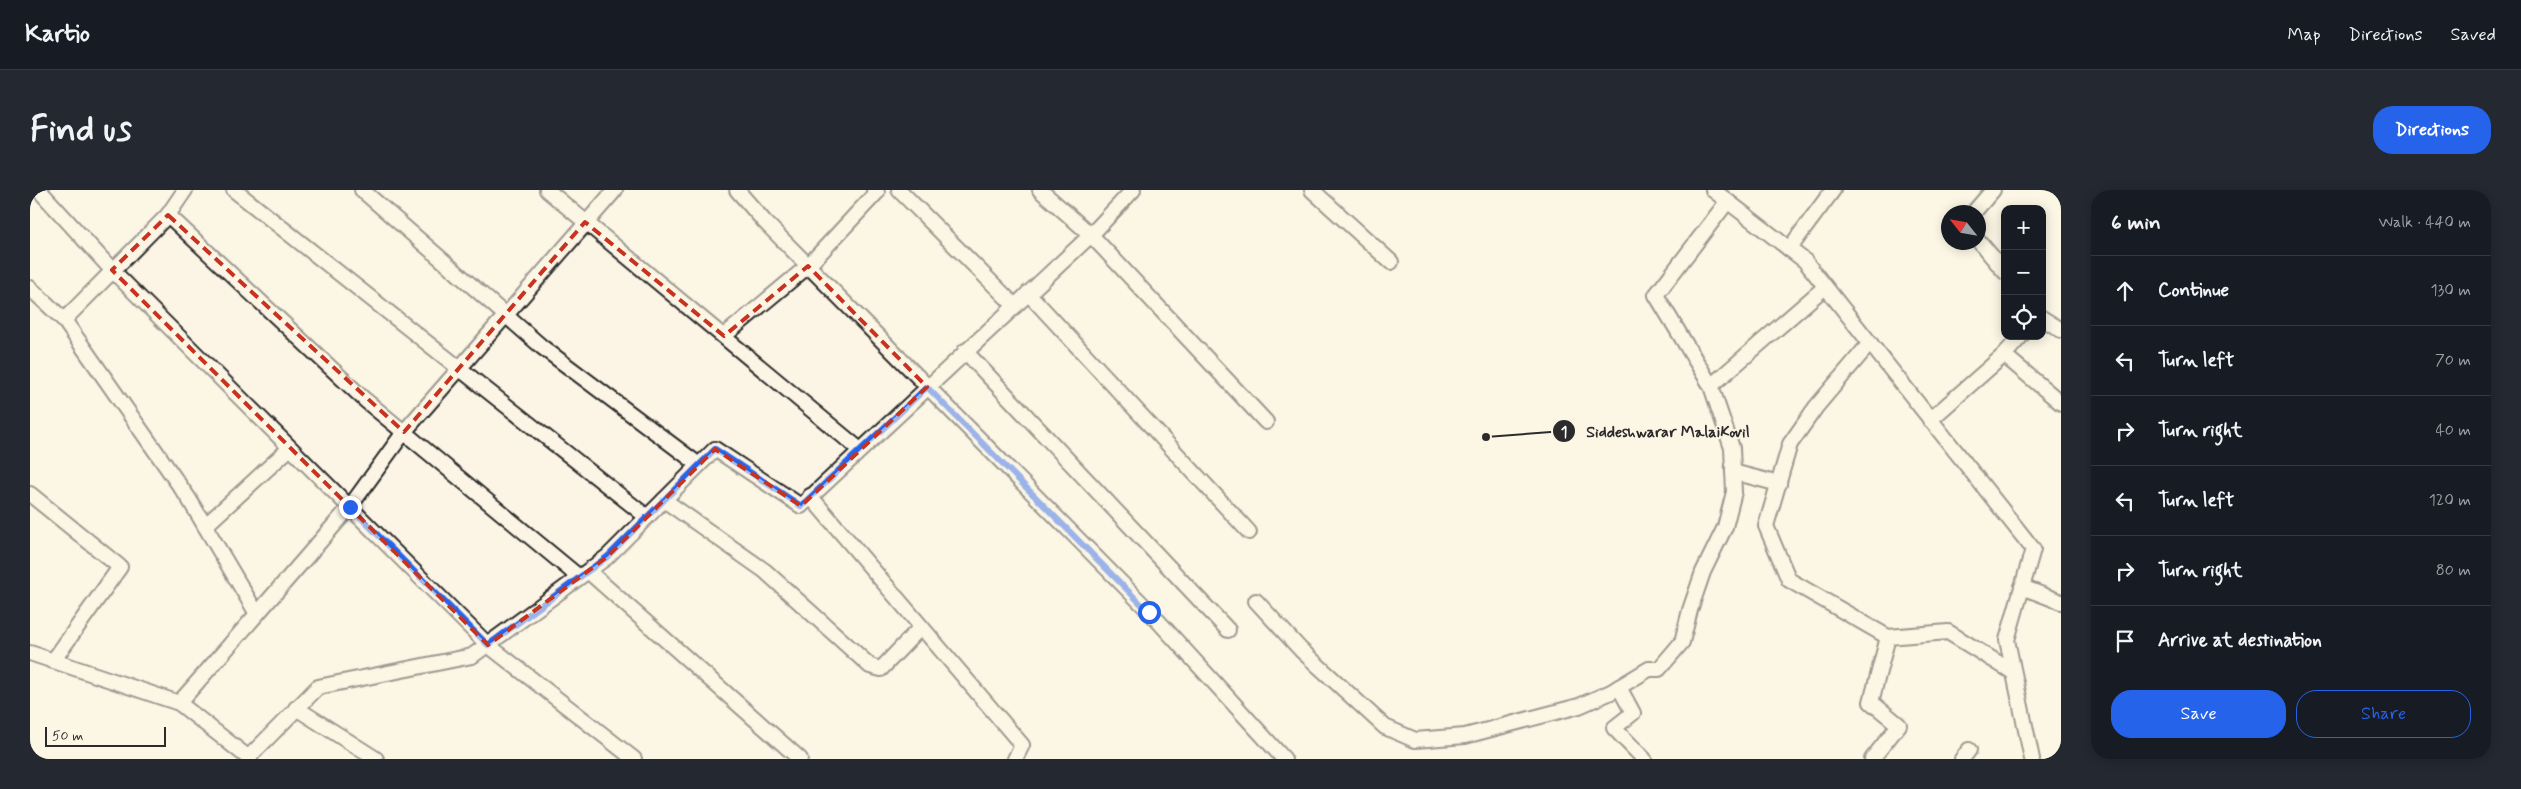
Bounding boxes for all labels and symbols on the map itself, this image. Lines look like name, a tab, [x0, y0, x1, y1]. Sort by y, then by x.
north arrow	[1941, 205, 1986, 250]
callout: Siddeshwarar MalaiKovil	[1552, 416, 1759, 447]
text: Siddeshwarar MalaiKovil	[1586, 422, 1750, 443]
text: 1	[1561, 423, 1567, 443]
route end	[339, 496, 362, 519]
route start	[1138, 601, 1161, 624]
scale bar	[45, 724, 166, 747]

